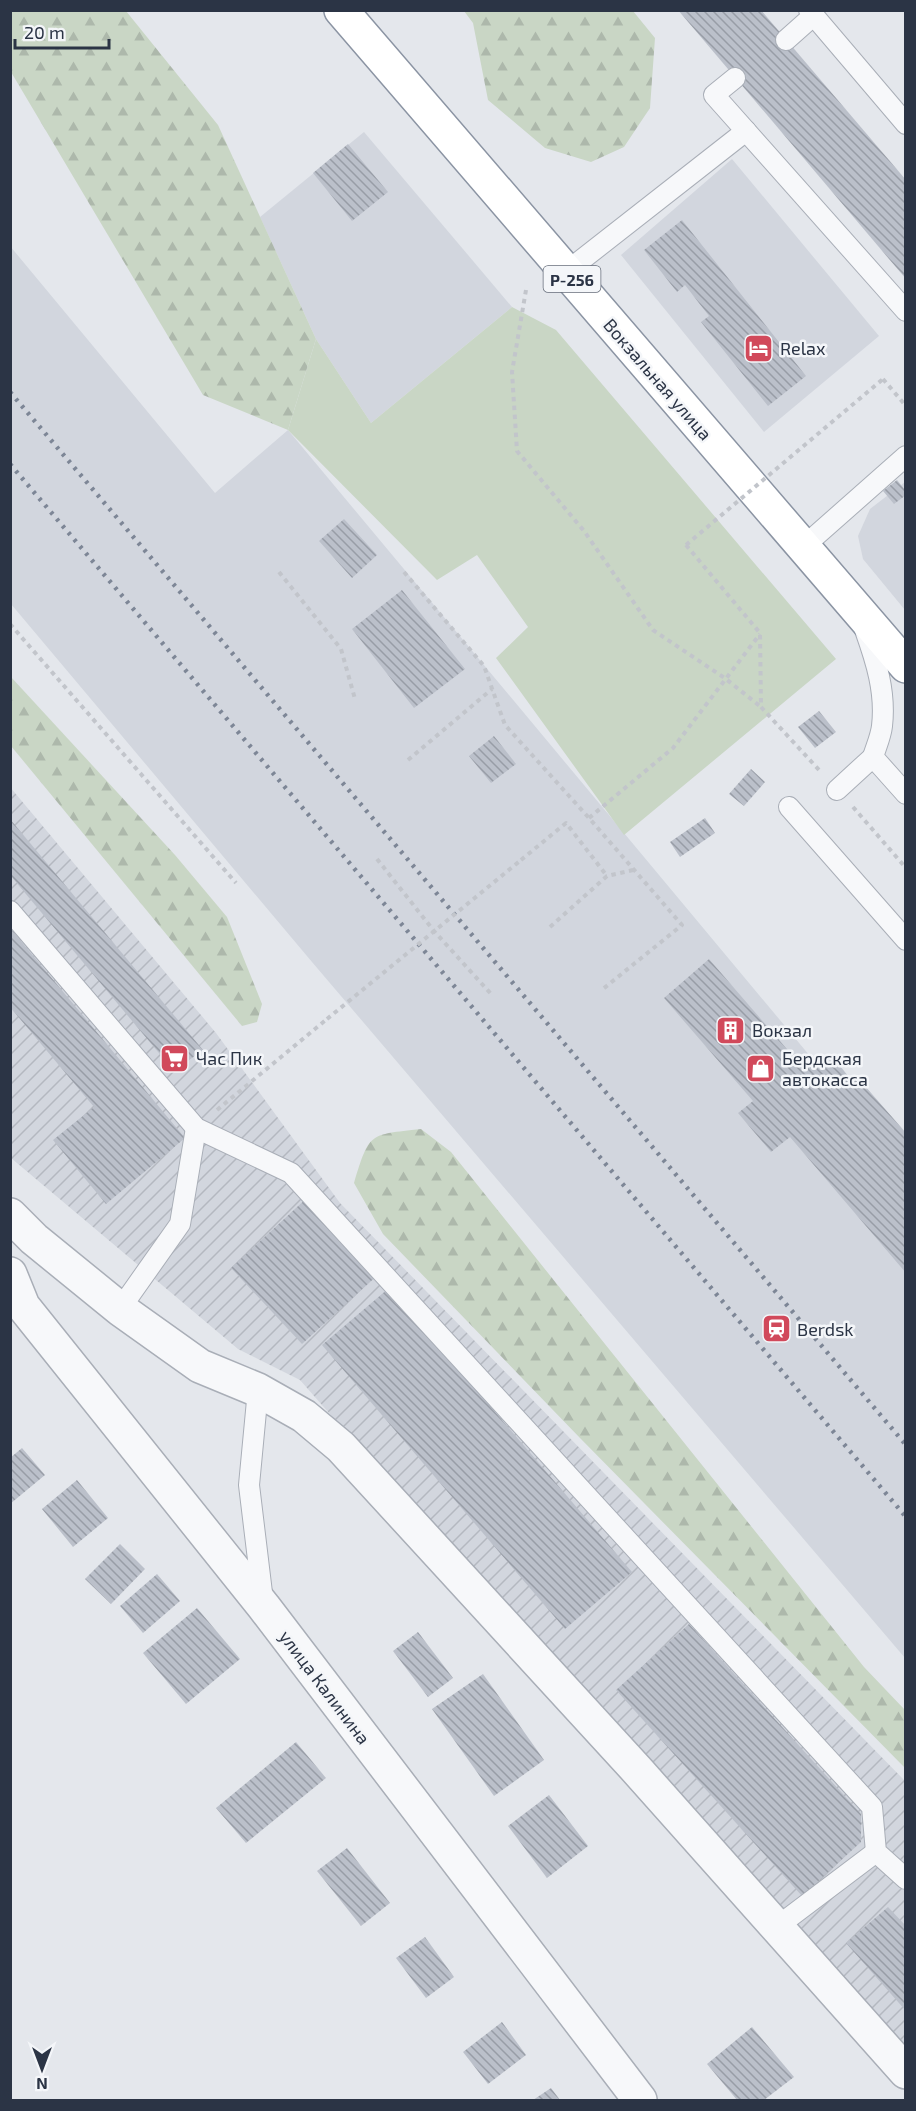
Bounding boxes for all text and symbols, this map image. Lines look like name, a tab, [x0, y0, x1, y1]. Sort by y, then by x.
scale bar	[15, 12, 110, 50]
text: 20 m	[24, 21, 65, 43]
road number: Р-256	[544, 266, 600, 292]
street label: Вокзальная улица	[599, 314, 717, 444]
hotel icon: Relax	[743, 332, 775, 364]
place label: Relax	[780, 337, 826, 359]
building icon: Вокзал	[715, 1014, 747, 1046]
place label: Вокзал	[752, 1019, 812, 1041]
supermarket icon: Час Пик	[159, 1042, 191, 1074]
place label: Час Пик	[196, 1047, 263, 1069]
place label: Бердская автокасса	[782, 1047, 868, 1090]
shop icon: Бердская автокасса	[745, 1052, 777, 1084]
station icon: Berdsk	[760, 1313, 792, 1345]
place label: Berdsk	[797, 1318, 853, 1340]
street label: улица Калинина	[275, 1626, 375, 1748]
north arrow	[12, 2039, 72, 2099]
text: N	[36, 2075, 48, 2094]

